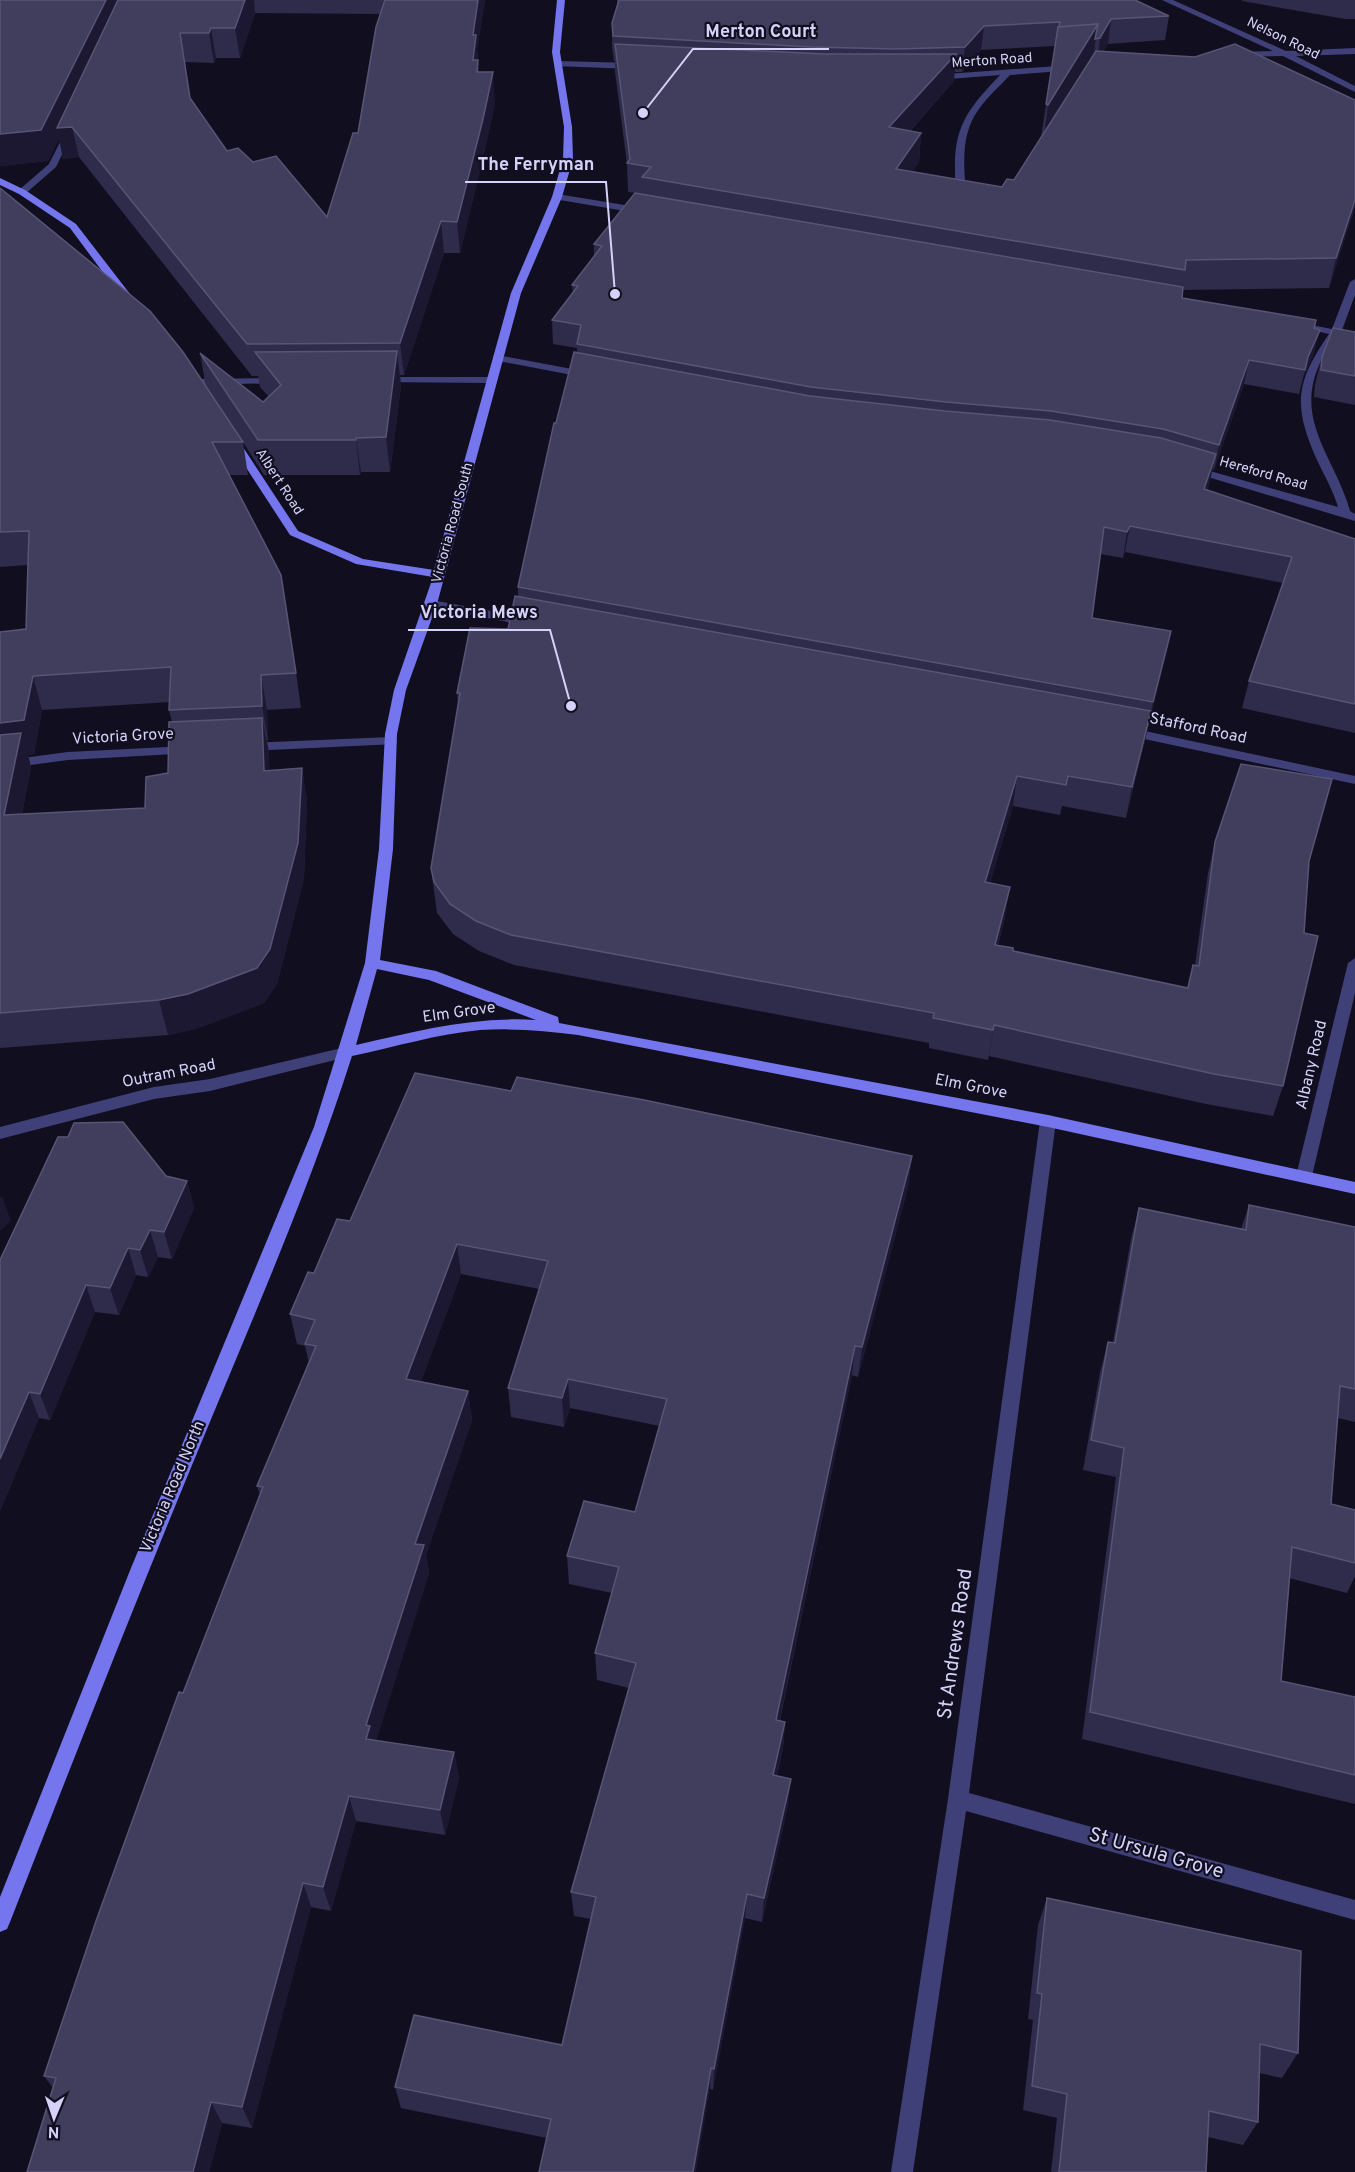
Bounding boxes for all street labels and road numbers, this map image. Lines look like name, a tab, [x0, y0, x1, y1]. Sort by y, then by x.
street label: Nelson Road	[1244, 14, 1322, 64]
street label: Merton Road	[951, 50, 1033, 72]
street label: Albert Road	[251, 446, 307, 518]
street label: Hereford Road	[1217, 453, 1309, 495]
street label: Victoria Road South	[429, 461, 477, 585]
street label: Stafford Road	[1148, 709, 1248, 749]
street label: Victoria Grove	[72, 724, 174, 750]
street label: Elm Grove	[421, 998, 497, 1028]
street label: Albany Road	[1292, 1018, 1332, 1112]
street label: Outram Road	[120, 1055, 218, 1093]
street label: Elm Grove	[933, 1070, 1009, 1104]
street label: Victoria Road North	[136, 1418, 210, 1556]
street label: St Andrews Road	[933, 1567, 979, 1721]
street label: St Ursula Grove	[1085, 1822, 1227, 1886]

